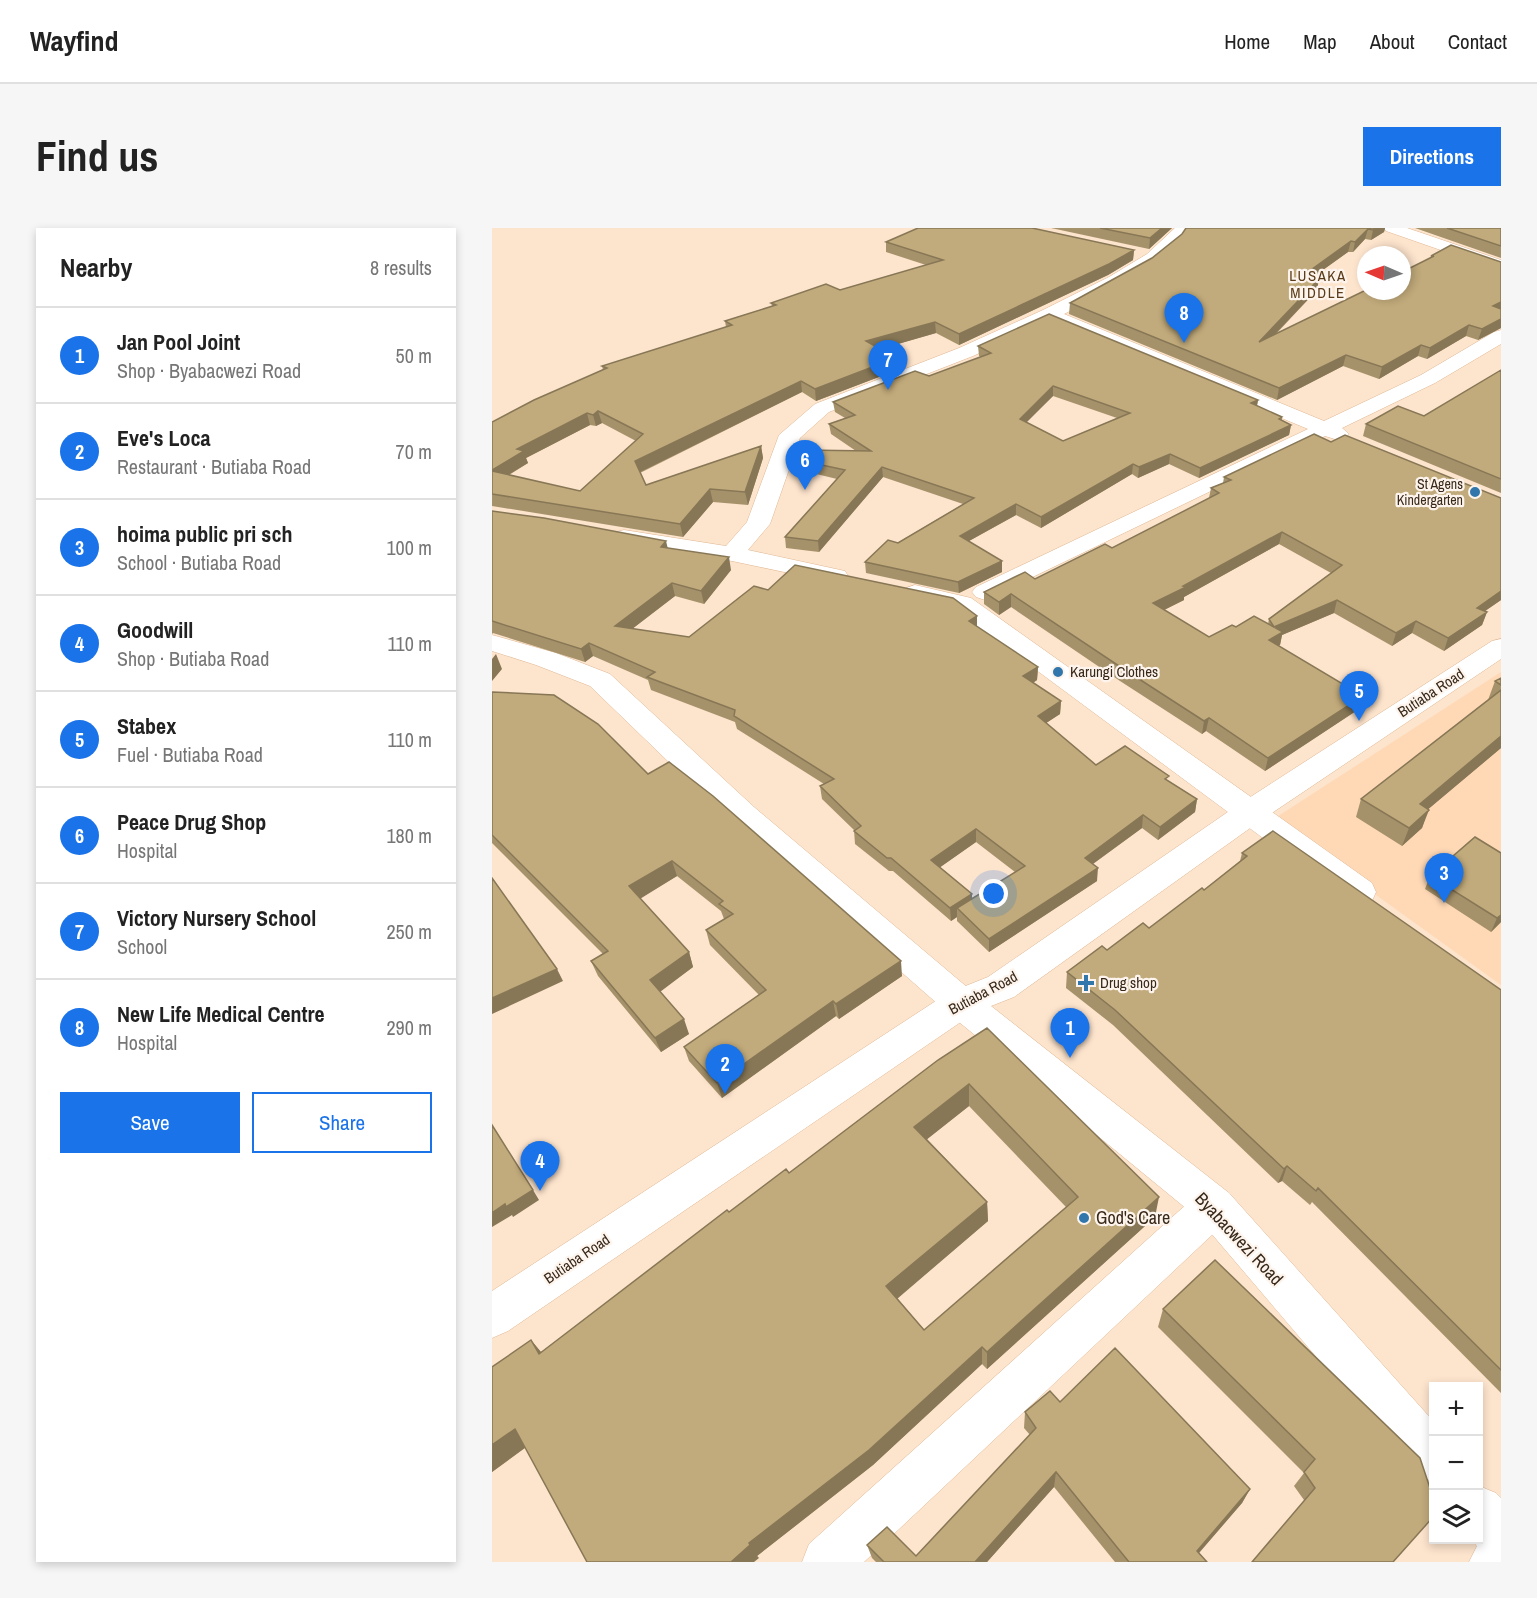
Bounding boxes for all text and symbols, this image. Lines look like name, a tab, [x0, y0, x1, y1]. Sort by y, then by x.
text: Wayfind	[30, 22, 118, 60]
text: Home	[1224, 27, 1270, 56]
text: Map	[1303, 27, 1337, 56]
text: About	[1370, 27, 1415, 56]
text: Contact	[1448, 27, 1507, 56]
button: Directions	[1363, 127, 1501, 186]
text: Find us	[36, 128, 158, 184]
north arrow	[1357, 246, 1411, 300]
text: Nearby	[60, 250, 132, 285]
text: 8 results	[370, 254, 432, 281]
district label: LUSAKA MIDDLE	[1289, 265, 1347, 303]
pin: 8	[1164, 294, 1204, 343]
text: Jan Pool Joint	[117, 327, 240, 357]
pin: 7	[868, 340, 908, 390]
text: 1	[75, 342, 84, 369]
text: 50 m	[396, 342, 432, 369]
text: Shop · Byabacwezi Road	[117, 357, 301, 384]
text: Eve's Loca	[117, 423, 211, 453]
text: 2	[75, 438, 84, 465]
text: 70 m	[396, 438, 432, 465]
pin: 6	[786, 440, 824, 490]
text: Restaurant · Butiaba Road	[117, 453, 311, 480]
place label: St Agens Kindergarten	[1397, 475, 1463, 509]
marker: St Agens Kindergarten	[1468, 485, 1482, 499]
text: hoima public pri sch	[117, 519, 292, 549]
text: 3	[75, 534, 84, 561]
text: 100 m	[386, 534, 432, 561]
text: School · Butiaba Road	[117, 549, 281, 576]
text: Goodwill	[117, 615, 193, 645]
text: 4	[75, 630, 84, 657]
text: 110 m	[388, 630, 432, 657]
text: Shop · Butiaba Road	[117, 645, 269, 672]
place label: Karungi Clothes	[1070, 661, 1158, 682]
street label: Butiaba Road	[1393, 663, 1468, 722]
marker: Karungi Clothes	[1051, 665, 1065, 679]
pin: 5	[1340, 672, 1378, 721]
text: Stabex	[117, 711, 176, 741]
text: 5	[75, 726, 84, 753]
text: 110 m	[388, 726, 432, 753]
text: Fuel · Butiaba Road	[117, 741, 263, 768]
text: Peace Drug Shop	[117, 807, 266, 837]
text: 6	[75, 822, 84, 849]
text: 180 m	[386, 822, 432, 849]
text: Hospital	[117, 837, 177, 864]
pin: 3	[1424, 854, 1464, 903]
your location	[979, 879, 1008, 908]
text: Victory Nursery School	[117, 903, 316, 933]
text: 7	[75, 918, 84, 945]
text: 250 m	[386, 918, 432, 945]
text: School	[117, 933, 167, 960]
street label: Butiaba Road	[945, 966, 1021, 1019]
place label: Drug shop	[1100, 972, 1157, 993]
marker: Drug shop	[1077, 974, 1095, 992]
text: New Life Medical Centre	[117, 999, 325, 1029]
pin: 1	[1050, 1008, 1090, 1058]
text: 8	[75, 1014, 84, 1041]
text: 290 m	[386, 1014, 432, 1041]
text: Hospital	[117, 1029, 177, 1056]
pin: 2	[706, 1044, 744, 1094]
button: Save	[60, 1092, 240, 1153]
button: Share	[252, 1092, 432, 1153]
pin: 4	[520, 1142, 560, 1191]
street label: Byabacwezi Road	[1190, 1187, 1289, 1291]
place label: God's Care	[1096, 1205, 1170, 1230]
marker: God's Care	[1077, 1211, 1091, 1225]
street label: Butiaba Road	[540, 1229, 614, 1288]
map controls	[1429, 1382, 1483, 1544]
button: +	[1429, 1382, 1483, 1436]
button: −	[1429, 1436, 1483, 1490]
button: layers	[1429, 1490, 1483, 1544]

